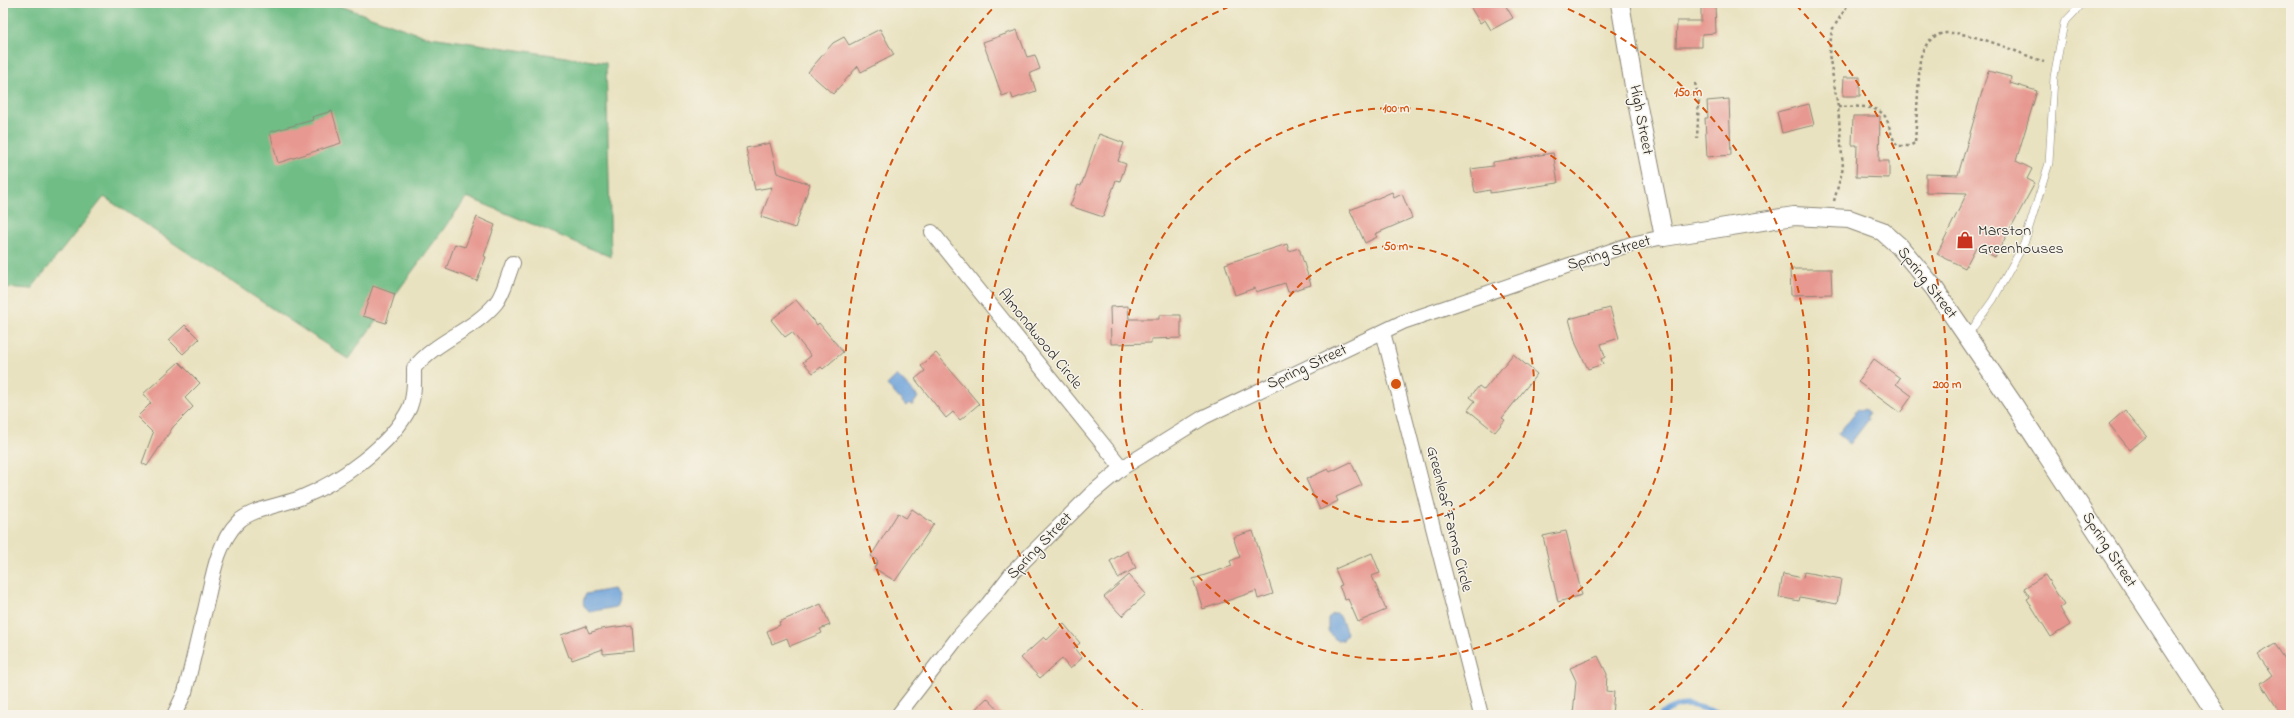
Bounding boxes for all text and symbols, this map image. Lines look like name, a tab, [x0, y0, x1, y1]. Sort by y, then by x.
street label: High Street	[1622, 83, 1660, 158]
text: 150 m	[1674, 84, 1703, 102]
text: 100 m	[1383, 100, 1410, 118]
place label: Marston Greenhouses	[1978, 219, 2064, 261]
street label: Spring Street	[1564, 229, 1654, 277]
shop icon: Marston Greenhouses	[1955, 230, 1975, 250]
text: 50 m	[1384, 238, 1409, 256]
street label: Spring Street	[1891, 242, 1963, 325]
street label: Almondwood Circle	[992, 283, 1089, 395]
street label: Spring Street	[1263, 338, 1352, 396]
text: 200 m	[1932, 376, 1962, 394]
centre of rings	[1389, 377, 1403, 391]
street label: Greenleaf Farms Circle	[1419, 444, 1479, 595]
street label: Spring Street	[1001, 506, 1079, 585]
street label: Spring Street	[2075, 507, 2143, 593]

